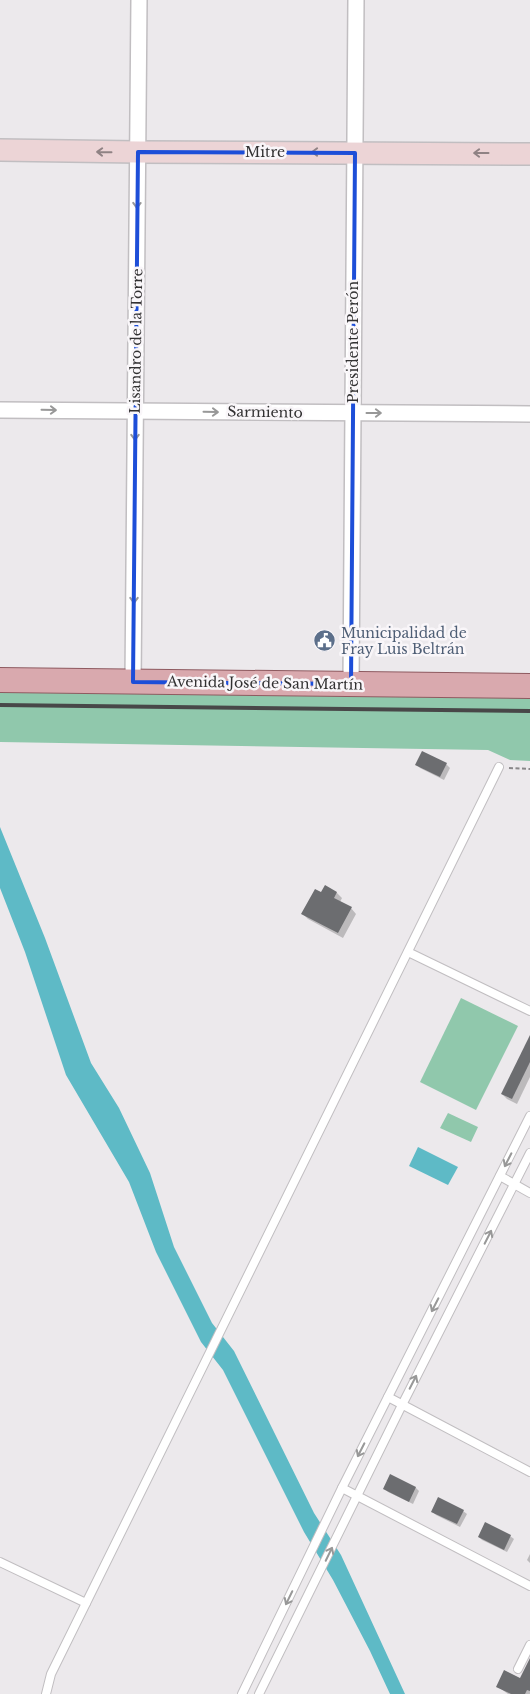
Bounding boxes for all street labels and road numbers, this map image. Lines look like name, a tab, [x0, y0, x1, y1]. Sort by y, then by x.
street label: Mitre	[245, 143, 285, 161]
street label: Lisandro de la Torre	[126, 268, 146, 414]
street label: Presidente Perón	[344, 281, 362, 403]
street label: Sarmiento	[227, 402, 303, 422]
street label: Avenida José de San Martín	[166, 672, 363, 694]

